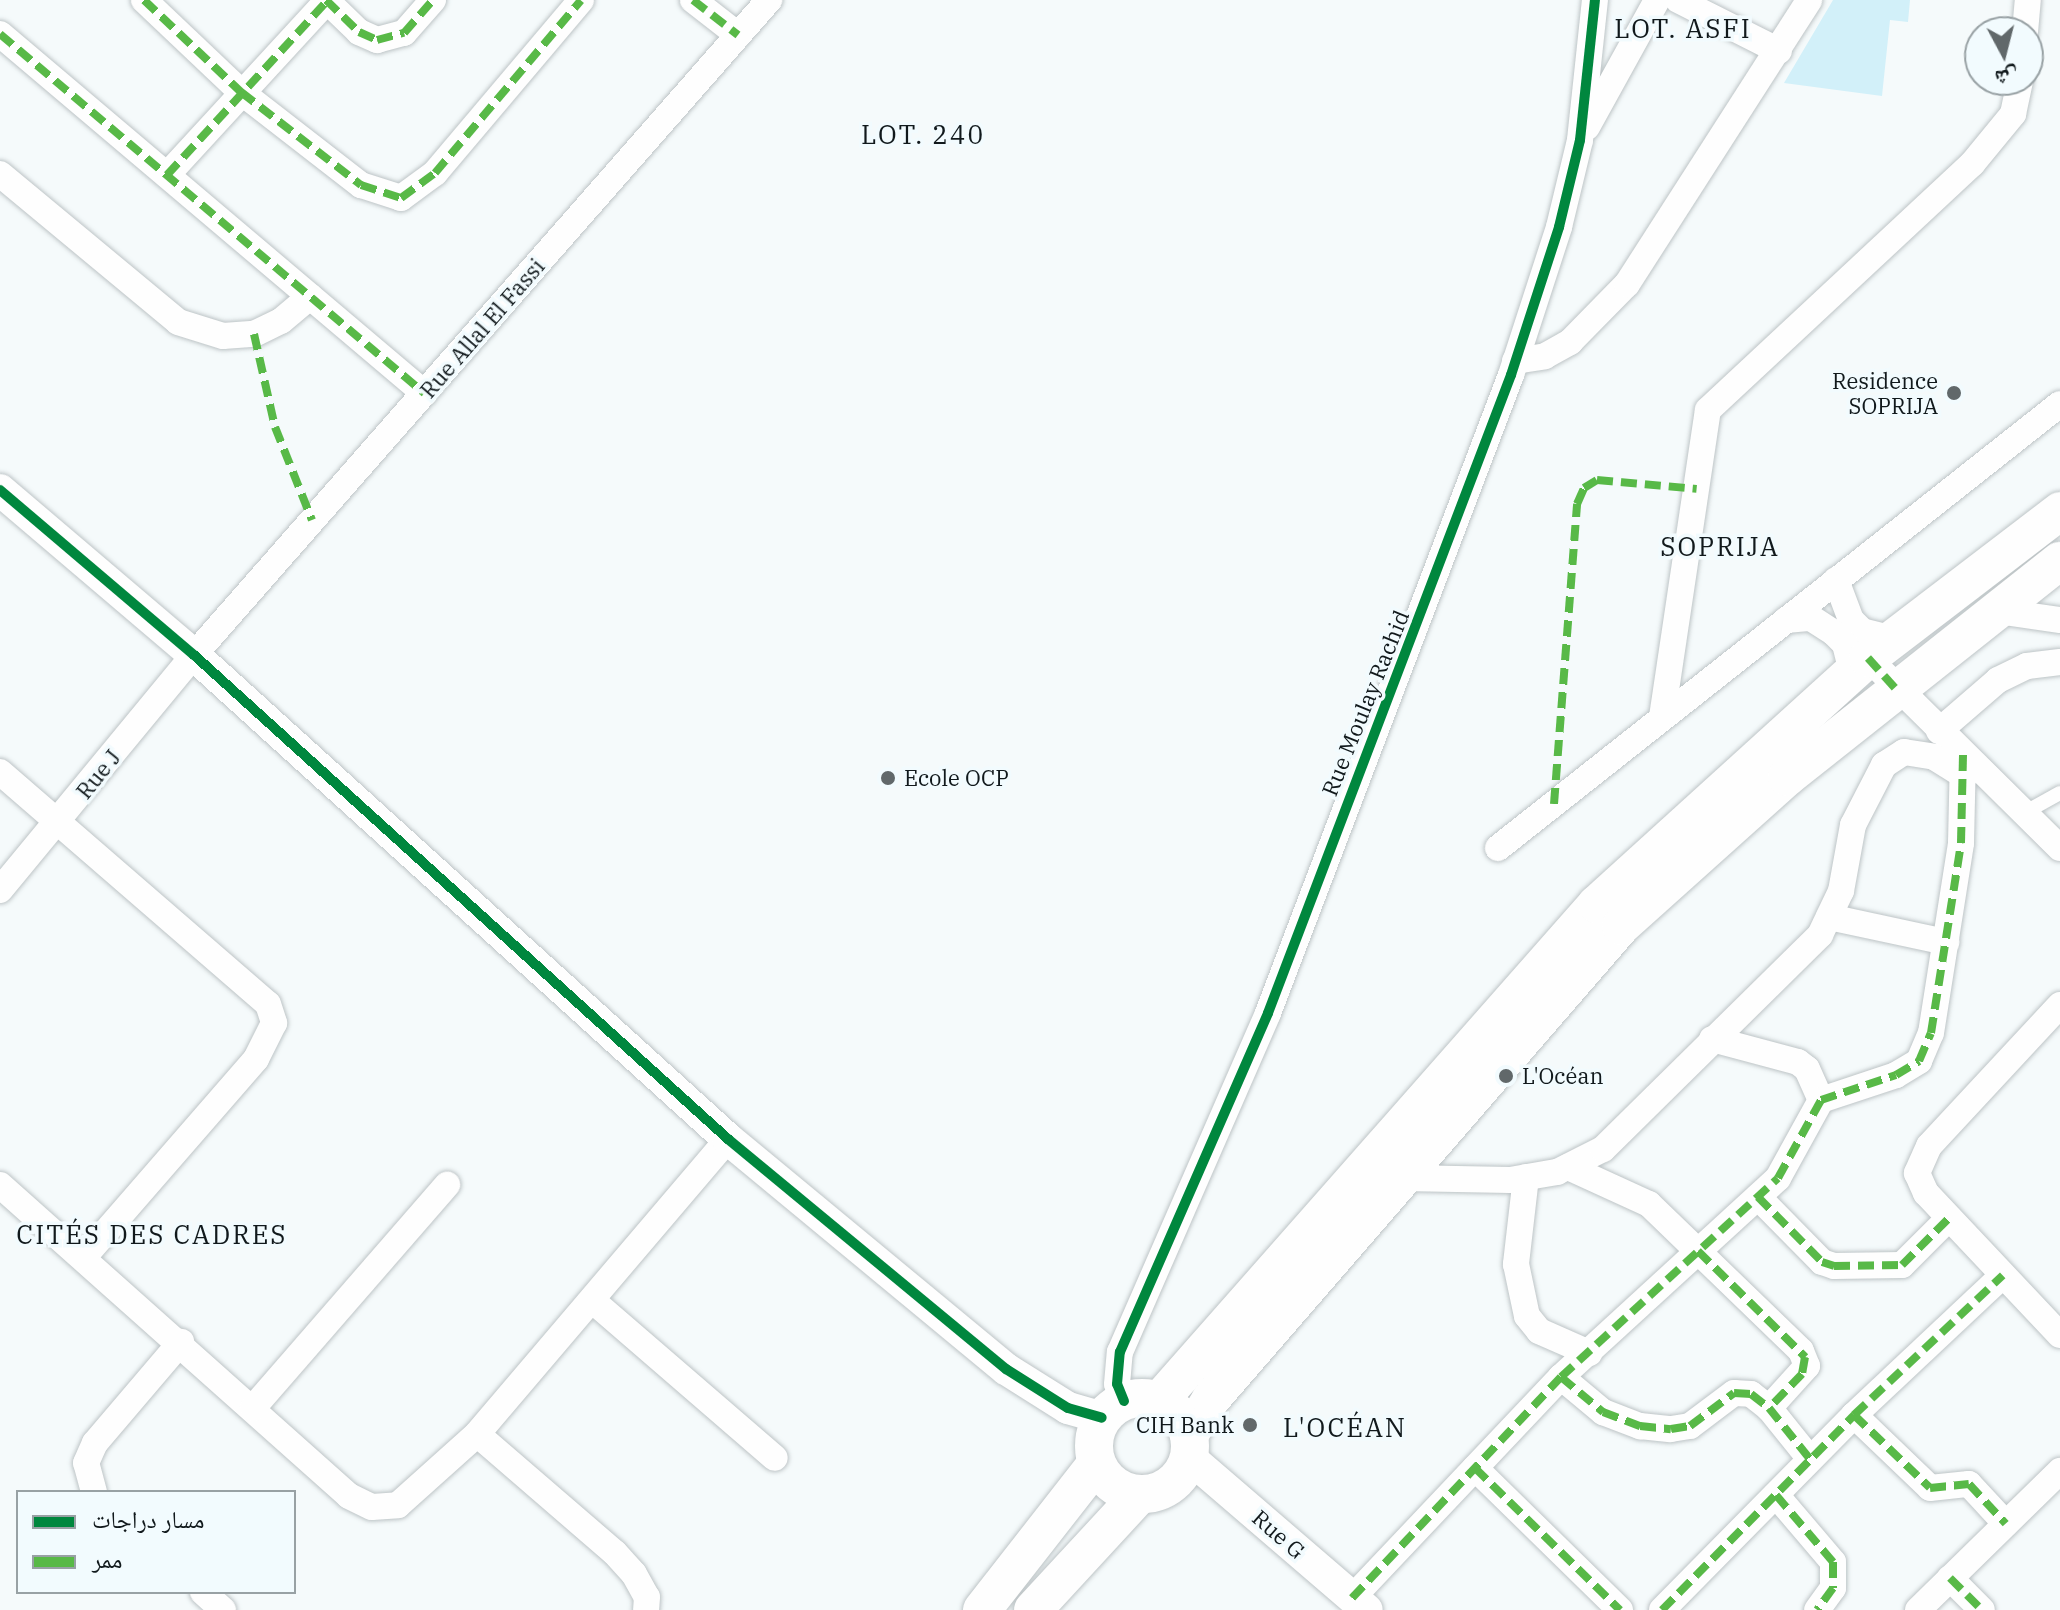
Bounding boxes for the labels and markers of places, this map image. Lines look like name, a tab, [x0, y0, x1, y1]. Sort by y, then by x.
place label: Residence SOPRIJA	[1832, 367, 1938, 418]
marker: Residence SOPRIJA	[1945, 384, 1963, 402]
place label: Ecole OCP	[904, 765, 1009, 791]
marker: Ecole OCP	[879, 769, 897, 787]
place label: L'Océan	[1522, 1063, 1604, 1089]
marker: L'Océan	[1497, 1067, 1515, 1085]
place label: CIH Bank	[1136, 1412, 1234, 1438]
marker: CIH Bank	[1241, 1416, 1259, 1434]

